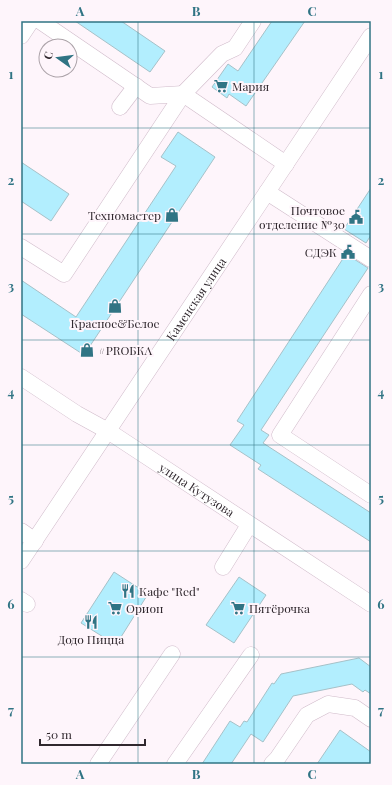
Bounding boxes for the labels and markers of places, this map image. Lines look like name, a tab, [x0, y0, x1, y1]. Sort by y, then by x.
supermarket icon: Мария	[213, 78, 229, 94]
place label: Мария	[232, 78, 270, 94]
place label: Почтовое отделение №30	[259, 202, 345, 232]
place label: Техномастер	[88, 207, 161, 223]
shop icon: Техномастер	[164, 207, 180, 223]
public building icon: Почтовое отделение №30	[348, 209, 364, 225]
place label: СДЭК	[305, 244, 337, 260]
public building icon: СДЭК	[340, 244, 356, 260]
shop icon: Красное&Белое	[107, 298, 123, 314]
place label: Красное&Белое	[70, 315, 160, 331]
shop icon: #PROБКА	[79, 342, 95, 358]
place label: #PROБКА	[98, 342, 153, 358]
restaurant icon: Кафе "Red"	[120, 583, 136, 599]
place label: Кафе "Red"	[139, 583, 200, 599]
supermarket icon: Орион	[107, 600, 123, 616]
place label: Орион	[126, 600, 163, 616]
supermarket icon: Пятёрочка	[230, 600, 246, 616]
place label: Пятёрочка	[249, 600, 310, 616]
restaurant icon: Додо Пицца	[83, 614, 99, 630]
place label: Додо Пицца	[58, 631, 124, 647]

